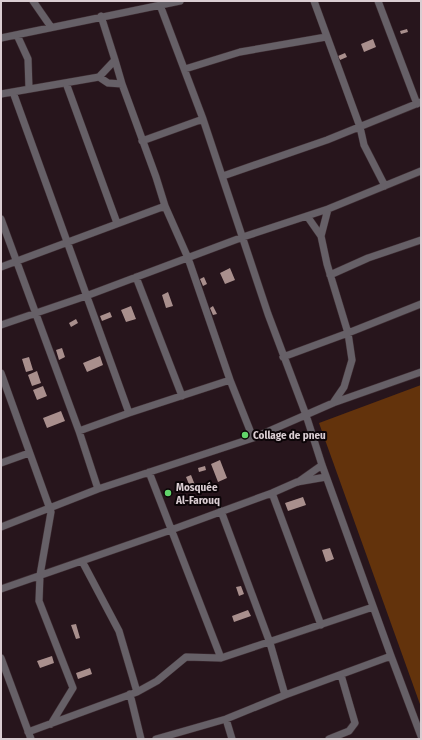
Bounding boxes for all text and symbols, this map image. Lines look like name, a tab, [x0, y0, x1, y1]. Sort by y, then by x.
place label: Collage de pneu	[253, 429, 326, 442]
marker: Collage de pneu	[240, 430, 250, 440]
place label: Mosquée Al-Farouq	[175, 481, 220, 507]
marker: Mosquée Al-Farouq	[163, 488, 173, 498]

